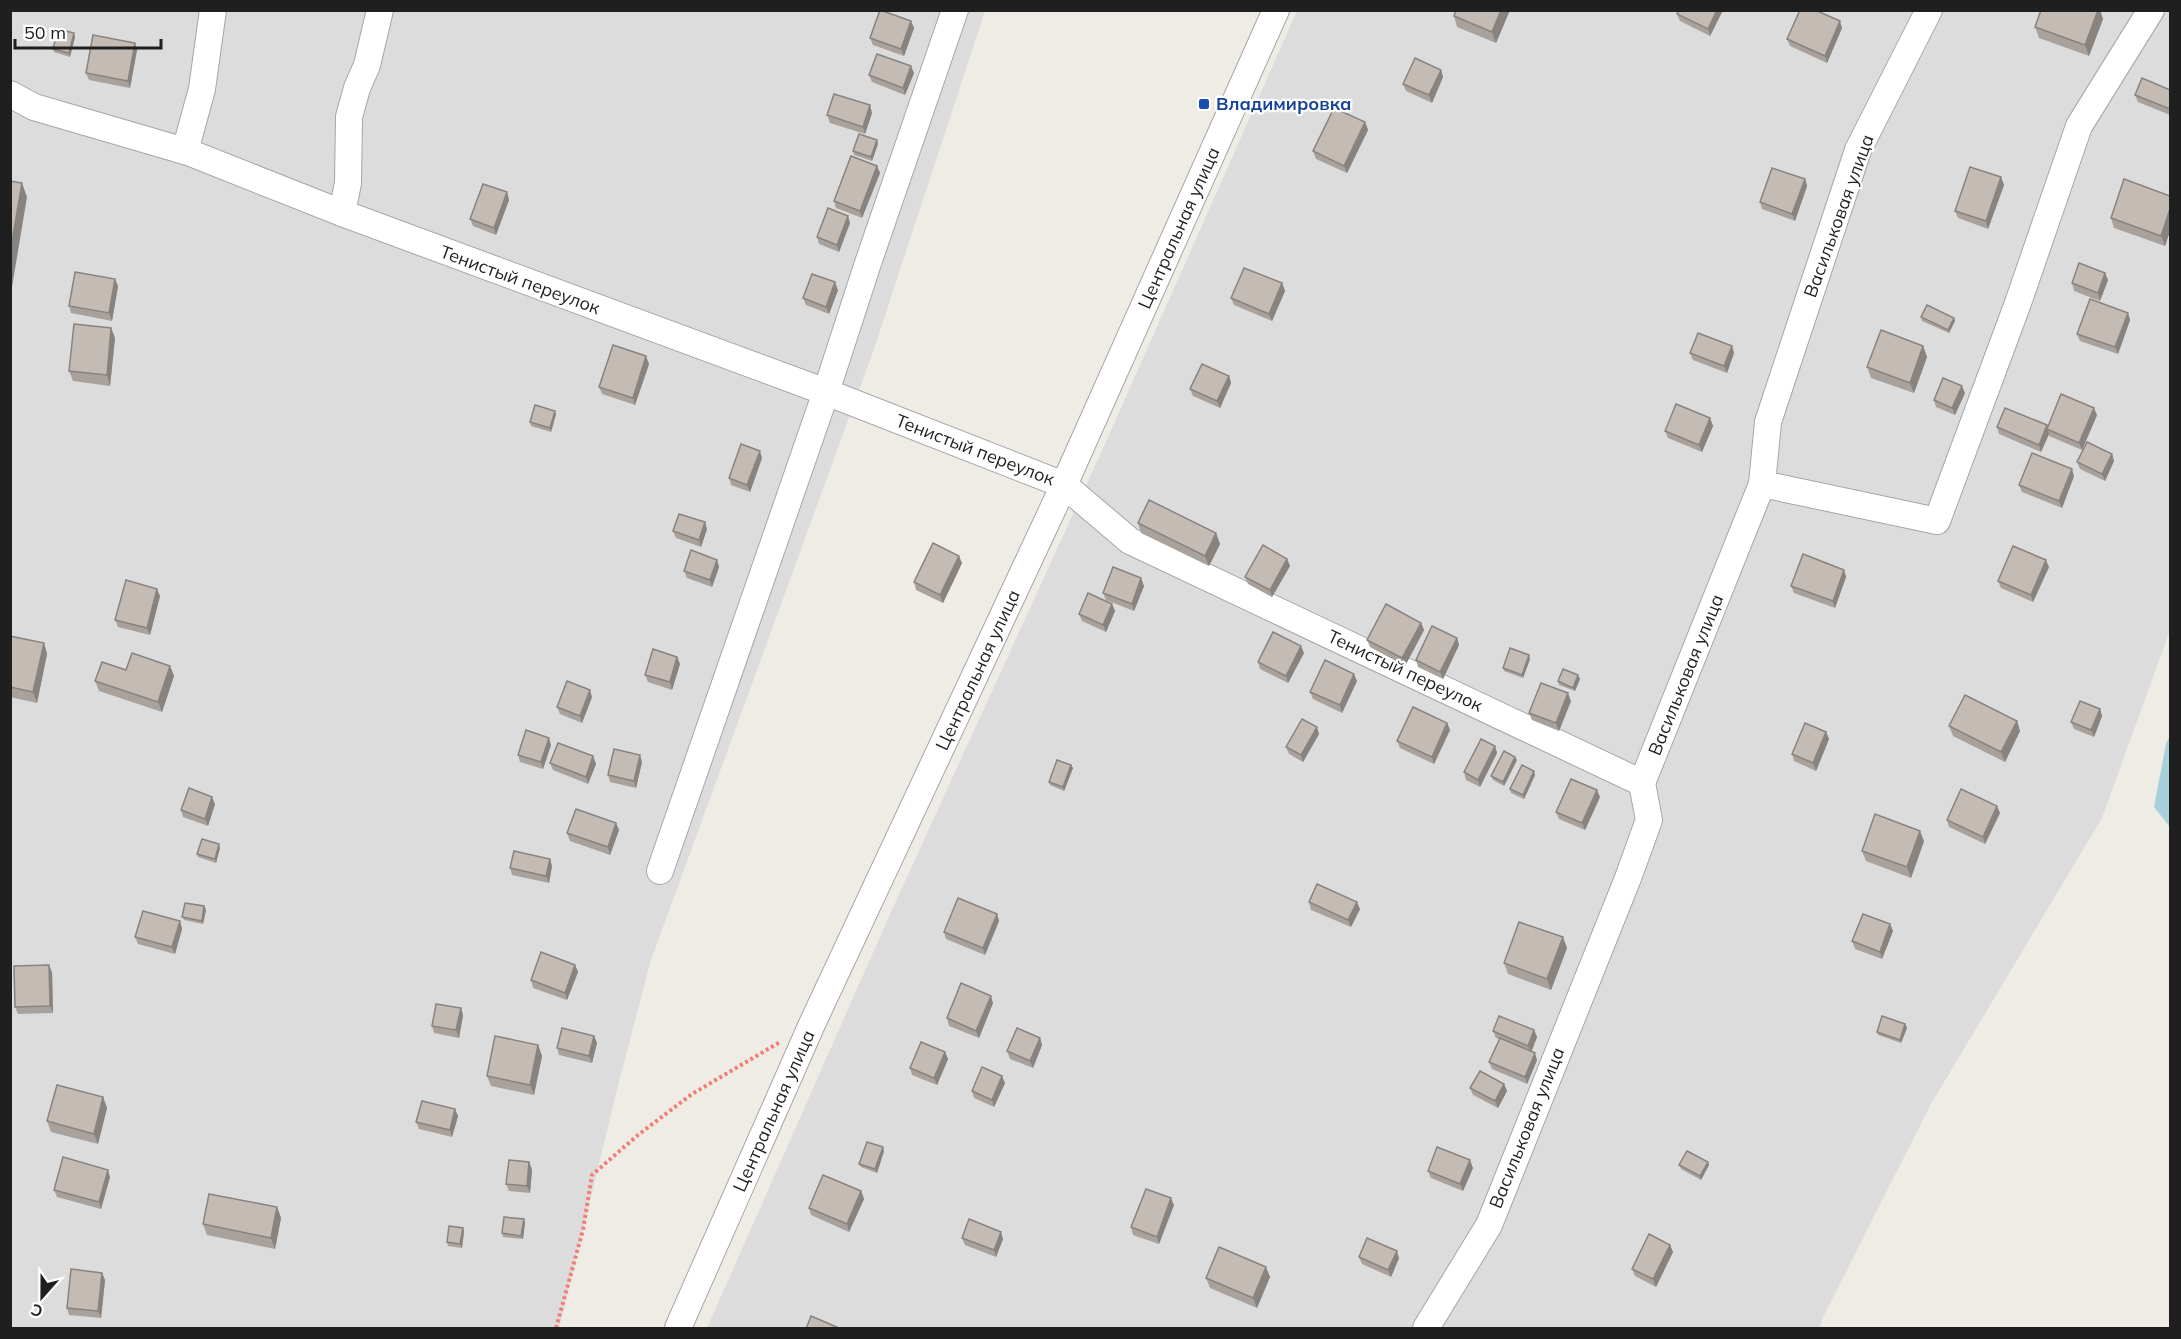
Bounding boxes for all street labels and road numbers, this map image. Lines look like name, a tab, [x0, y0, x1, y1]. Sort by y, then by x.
street label: Васильковая улица	[1798, 131, 1879, 300]
street label: Центральная улица	[1133, 143, 1225, 312]
street label: Тенистый переулок	[437, 240, 604, 319]
street label: Тенистый переулок	[892, 409, 1058, 491]
street label: Центральная улица	[930, 586, 1025, 754]
street label: Васильковая улица	[1643, 591, 1728, 759]
street label: Тенистый переулок	[1324, 625, 1487, 717]
street label: Центральная улица	[728, 1026, 820, 1195]
street label: Васильковая улица	[1484, 1044, 1569, 1212]

